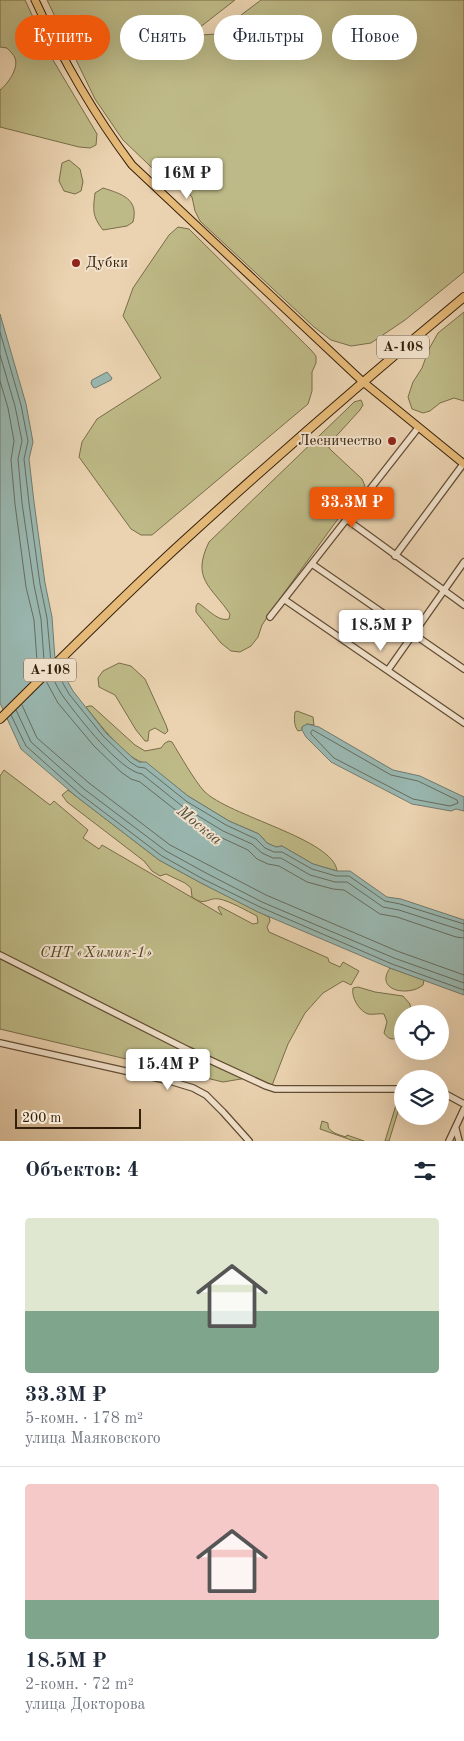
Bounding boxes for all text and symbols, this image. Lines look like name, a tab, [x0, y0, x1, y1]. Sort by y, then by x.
chip: Купить	[15, 15, 110, 60]
chip: Снять	[120, 15, 204, 60]
chip: Фильтры	[214, 15, 322, 60]
chip: Новое	[332, 15, 417, 60]
pin: 16M ₽	[152, 158, 222, 200]
text: 16M ₽	[163, 166, 211, 182]
place label: Дубки	[86, 256, 128, 271]
marker: Дубки	[70, 257, 82, 269]
road number: А-108	[377, 336, 429, 358]
place label: Лесничество	[298, 434, 382, 449]
marker: Лесничество	[386, 435, 398, 447]
pin: 33.3M ₽	[306, 486, 398, 529]
text: 33.3M ₽	[321, 495, 383, 511]
pin: 18.5M ₽	[335, 610, 427, 652]
text: 18.5M ₽	[350, 618, 412, 634]
road number: А-108	[24, 658, 76, 682]
water label: Москва	[173, 803, 225, 849]
park label: СНТ «Химик-1»	[40, 946, 152, 961]
map controls	[394, 1005, 449, 1125]
button: locate	[394, 1005, 449, 1060]
pin: 15.4M ₽	[122, 1048, 214, 1091]
text: 15.4M ₽	[137, 1057, 199, 1073]
button: layers	[394, 1070, 449, 1125]
scale bar	[15, 1106, 141, 1129]
text: 200 m	[22, 1111, 61, 1125]
icon: filters	[411, 1157, 439, 1185]
text: Объектов: 4	[25, 1160, 139, 1181]
icon: home	[187, 1251, 277, 1341]
text: 33.3M ₽	[25, 1385, 107, 1406]
text: 5-комн. · 178 m²	[25, 1411, 143, 1427]
text: улица Маяковского	[25, 1431, 161, 1447]
icon: home	[187, 1516, 277, 1606]
text: 18.5M ₽	[25, 1651, 107, 1672]
text: 2-комн. · 72 m²	[25, 1677, 134, 1693]
text: улица Докторова	[25, 1697, 146, 1713]

